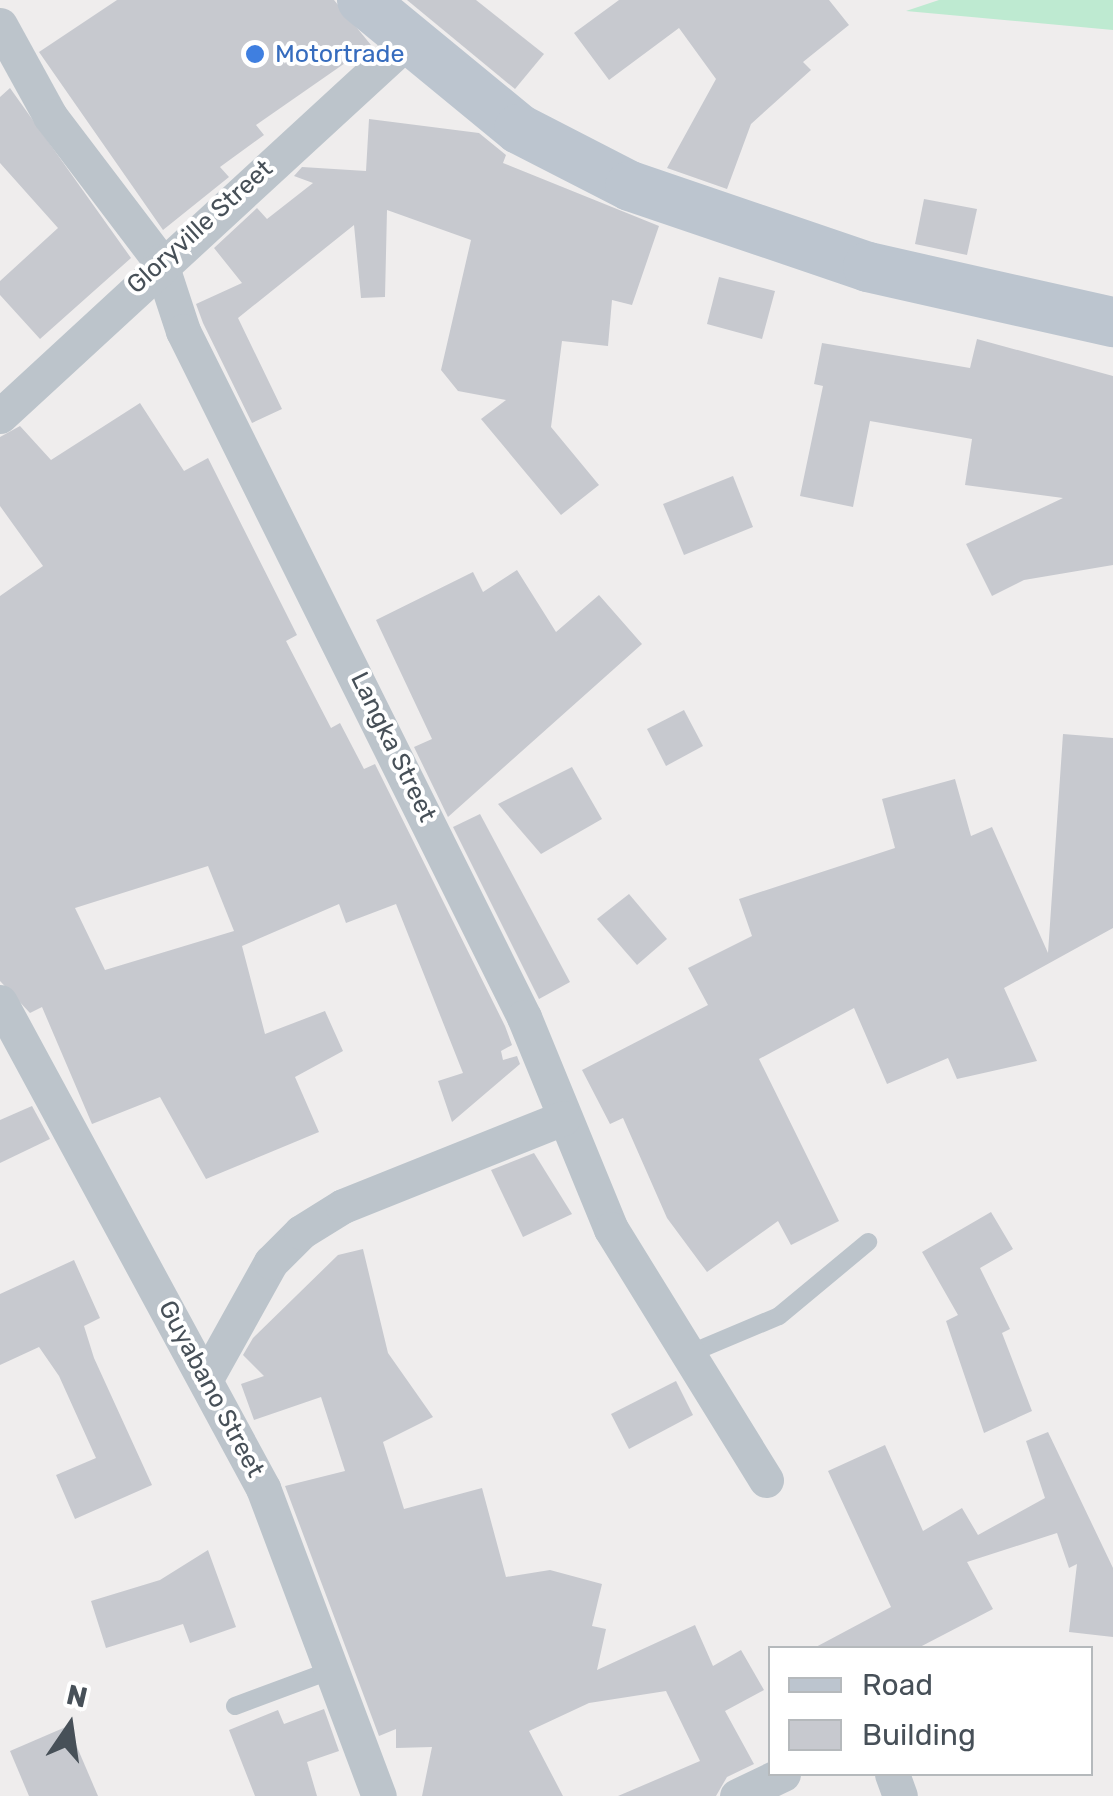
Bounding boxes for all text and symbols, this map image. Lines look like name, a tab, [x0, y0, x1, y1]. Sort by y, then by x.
place label: Motortrade	[275, 39, 404, 69]
marker: Motortrade	[244, 43, 266, 65]
street label: Gloryville Street	[121, 154, 279, 300]
street label: Langka Street	[344, 667, 442, 827]
street label: Guyabano Street	[152, 1296, 270, 1482]
legend	[768, 1646, 1093, 1776]
text: Road	[862, 1667, 933, 1703]
north arrow	[20, 1676, 120, 1776]
text: N	[63, 1678, 90, 1715]
text: Building	[862, 1717, 976, 1753]

